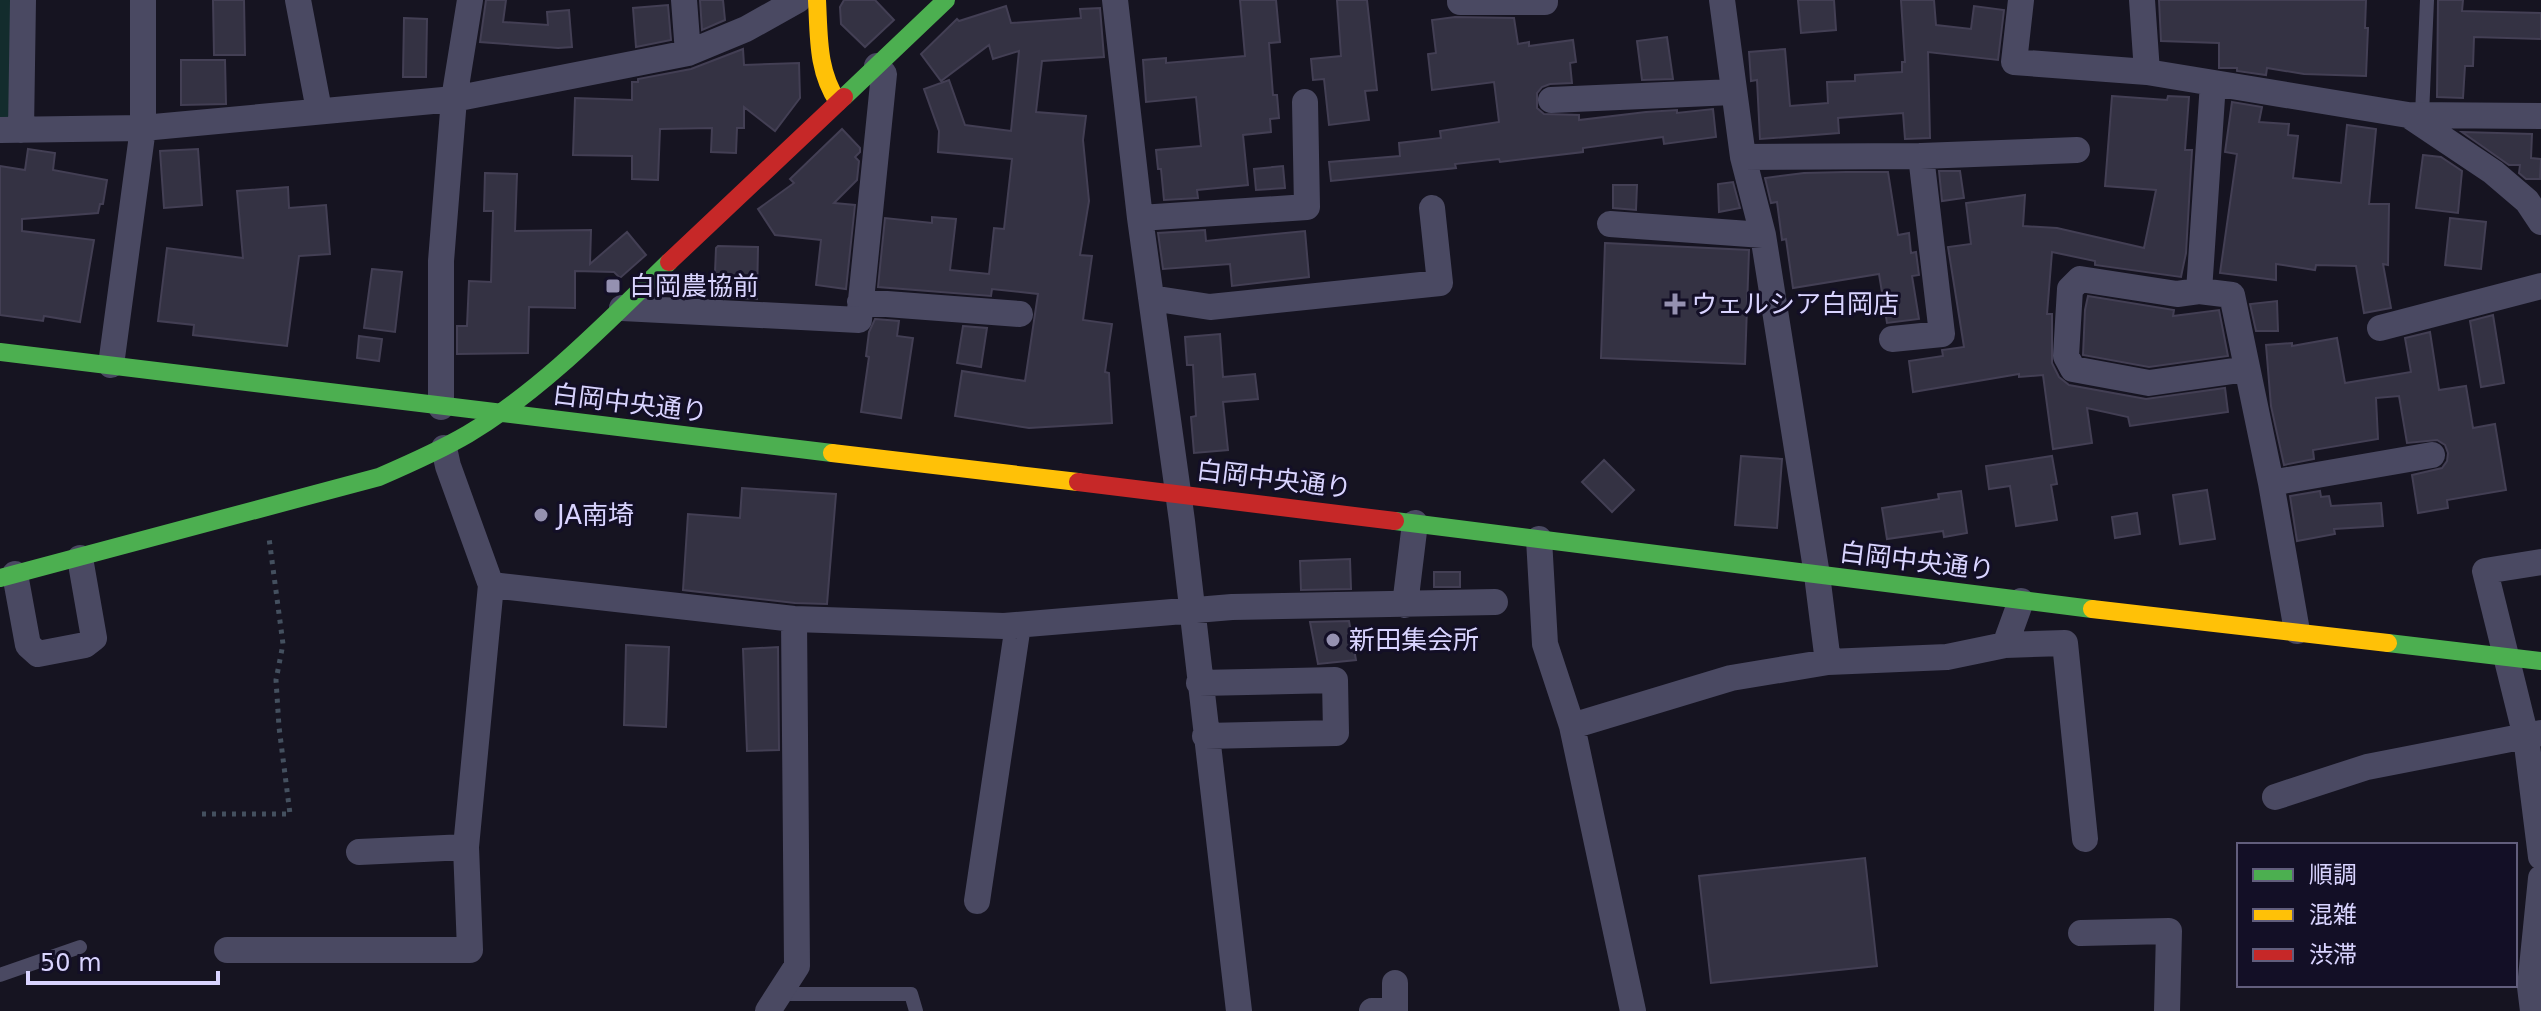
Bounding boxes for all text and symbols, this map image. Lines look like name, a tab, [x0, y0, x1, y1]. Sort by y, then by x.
place label: 白岡農協前	[629, 271, 759, 301]
marker: 白岡農協前	[604, 277, 622, 295]
place label: ウェルシア白岡店	[1691, 289, 1899, 319]
marker: ウェルシア白岡店	[1666, 295, 1684, 313]
street label: 白岡中央通り	[551, 379, 709, 427]
street label: 白岡中央通り	[1195, 455, 1353, 503]
place label: JA南埼	[555, 500, 634, 530]
marker: JA南埼	[532, 506, 550, 524]
street label: 白岡中央通り	[1838, 537, 1996, 585]
place label: 新田集会所	[1349, 625, 1479, 655]
marker: 新田集会所	[1324, 631, 1342, 649]
legend	[2237, 843, 2517, 987]
text: 順調	[2309, 861, 2357, 889]
text: 混雑	[2309, 901, 2357, 929]
scale bar	[28, 935, 218, 985]
text: 渋滞	[2309, 941, 2357, 969]
text: 50 m	[40, 949, 102, 977]

